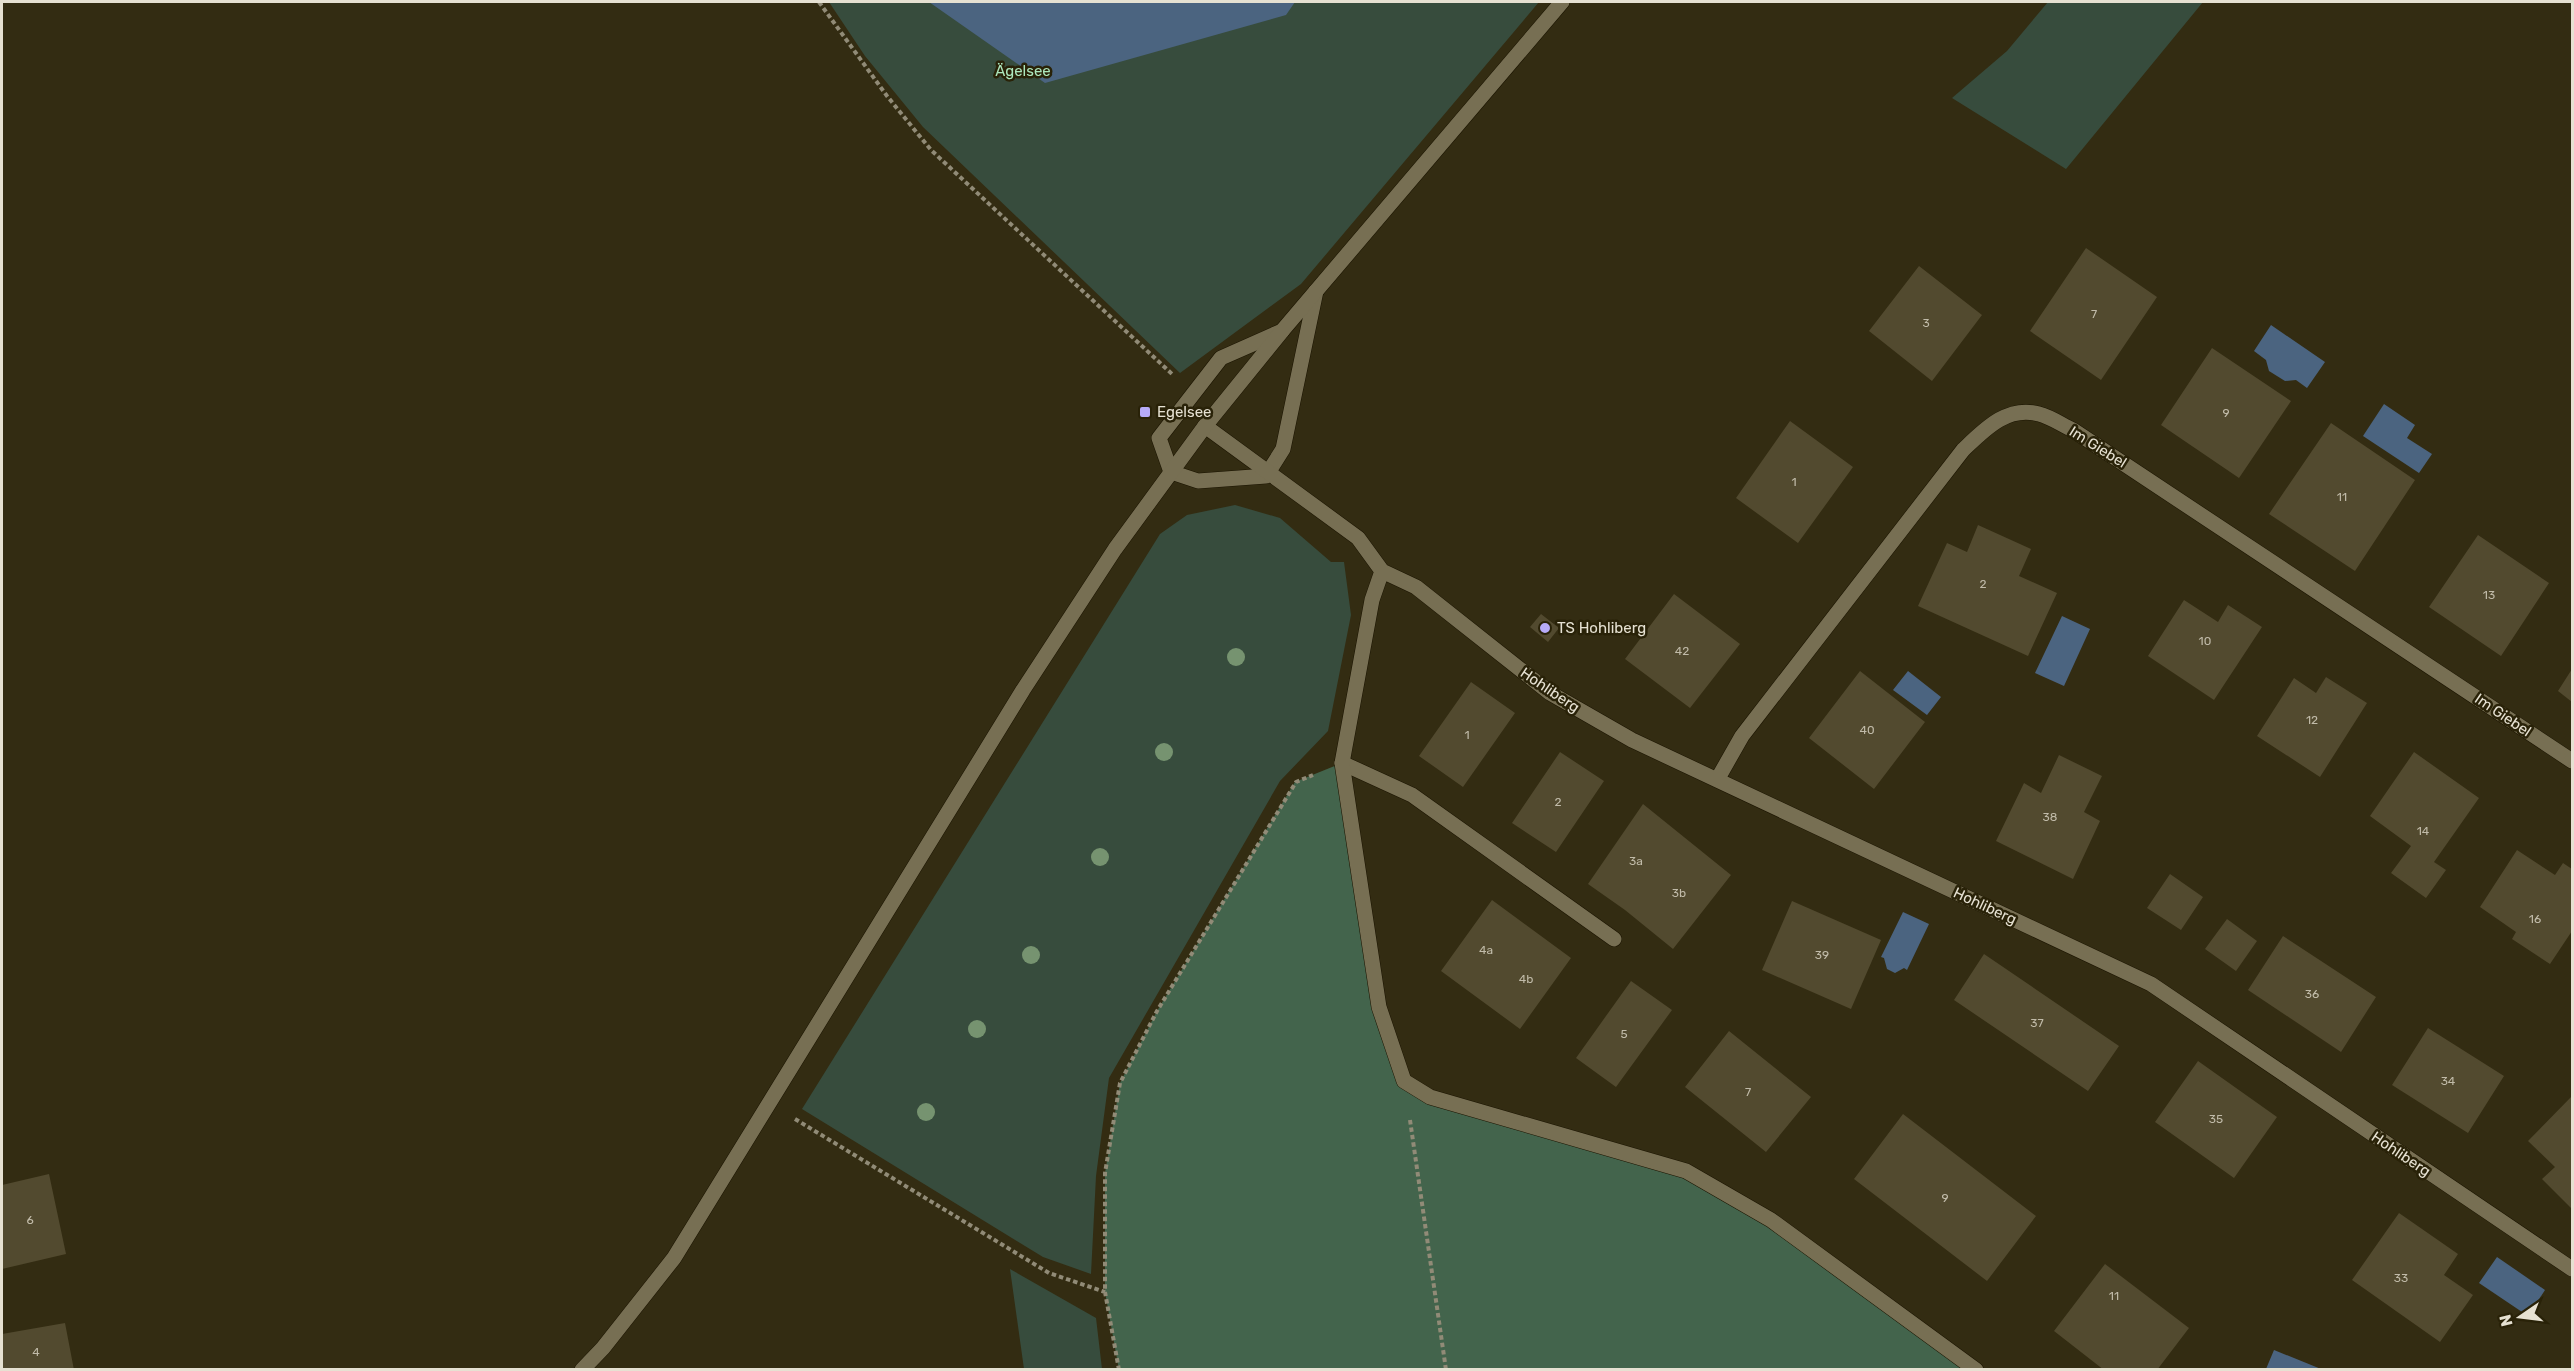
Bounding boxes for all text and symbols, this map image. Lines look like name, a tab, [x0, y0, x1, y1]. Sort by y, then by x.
park label: Ägelsee	[995, 62, 1051, 80]
house number: 7	[2091, 307, 2097, 321]
house number: 3	[1922, 316, 1930, 330]
place label: Egelsee	[1157, 403, 1211, 421]
marker: Egelsee	[1138, 405, 1152, 419]
house number: 9	[2222, 406, 2230, 420]
street label: Im Giebel	[2066, 422, 2130, 472]
house number: 1	[1791, 475, 1797, 489]
house number: 11	[2337, 490, 2347, 504]
house number: 2	[1979, 577, 1987, 591]
house number: 13	[2483, 588, 2495, 602]
place label: TS Hohliberg	[1557, 619, 1646, 637]
marker: TS Hohliberg	[1538, 621, 1552, 635]
house number: 10	[2199, 634, 2211, 648]
house number: 42	[1675, 644, 1689, 658]
street label: Hohliberg	[1517, 664, 1583, 716]
street label: Im Giebel	[2471, 690, 2535, 740]
house number: 12	[2306, 713, 2318, 727]
house number: 40	[1859, 723, 1875, 737]
house number: 1	[1464, 728, 1470, 742]
house number: 2	[1554, 795, 1562, 809]
house number: 38	[2043, 810, 2057, 824]
house number: 14	[2417, 824, 2430, 838]
house number: 3a	[1629, 854, 1643, 868]
street label: Hohliberg	[1951, 884, 2019, 928]
house number: 3b	[1672, 886, 1686, 900]
house number: 16	[2529, 912, 2541, 926]
house number: 4a	[1479, 943, 1493, 957]
house number: 39	[1815, 948, 1829, 962]
house number: 4b	[1519, 972, 1533, 986]
house number: 36	[2305, 987, 2319, 1001]
house number: 37	[2030, 1016, 2044, 1030]
house number: 5	[1620, 1027, 1628, 1041]
house number: 34	[2441, 1074, 2456, 1088]
house number: 7	[1745, 1085, 1751, 1099]
house number: 35	[2209, 1112, 2223, 1126]
street label: Hohliberg	[2368, 1128, 2434, 1180]
house number: 9	[1941, 1191, 1949, 1205]
house number: 6	[26, 1213, 34, 1227]
house number: 33	[2394, 1271, 2408, 1285]
north arrow	[2490, 1287, 2550, 1347]
house number: 11	[2109, 1289, 2119, 1303]
text: N	[2495, 1313, 2517, 1328]
house number: 4	[32, 1345, 40, 1359]

